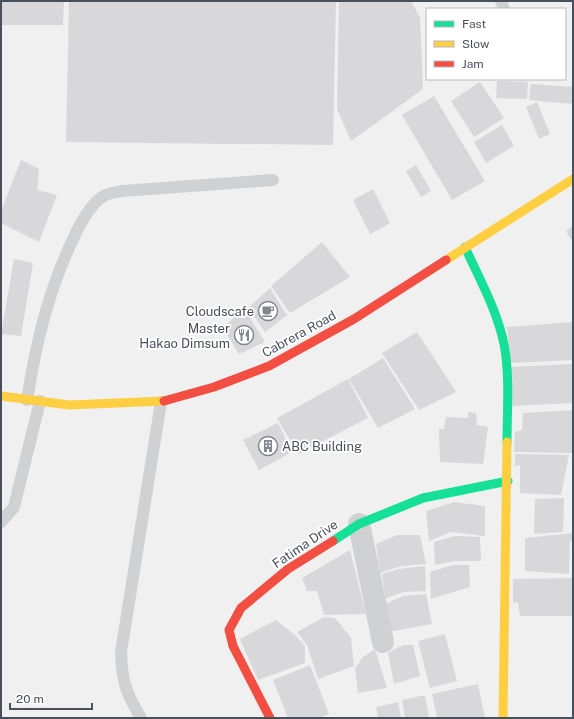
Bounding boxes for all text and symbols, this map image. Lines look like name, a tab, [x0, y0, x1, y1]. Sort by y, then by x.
legend	[426, 8, 566, 80]
text: Fast	[462, 17, 487, 31]
text: Slow	[462, 37, 490, 51]
text: Jam	[462, 57, 484, 71]
cafe icon: Cloudscafe	[257, 300, 279, 322]
place label: Cloudscafe	[186, 304, 254, 319]
street label: Cabrera Road	[259, 308, 339, 360]
place label: Master Hakao Dimsum	[139, 321, 230, 351]
restaurant icon: Master Hakao Dimsum	[233, 324, 255, 346]
building icon: ABC Building	[257, 435, 279, 457]
place label: ABC Building	[282, 439, 362, 454]
street label: Fatima Drive	[269, 517, 341, 571]
scale bar	[10, 685, 92, 711]
text: 20 m	[16, 692, 44, 706]

